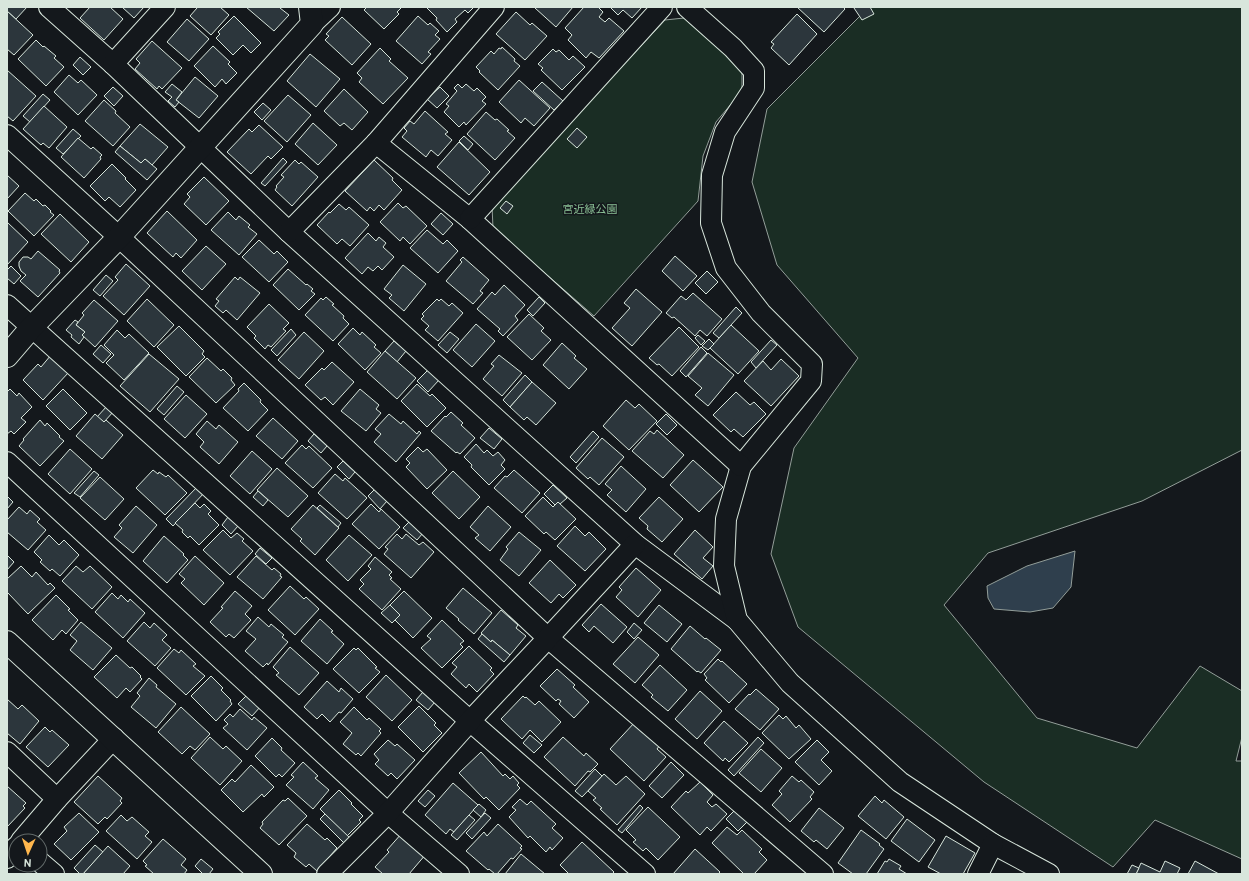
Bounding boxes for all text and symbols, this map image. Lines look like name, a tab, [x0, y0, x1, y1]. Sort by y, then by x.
park label: 宮近緑公園	[563, 203, 618, 217]
north arrow	[8, 833, 48, 873]
text: N	[23, 855, 32, 869]

